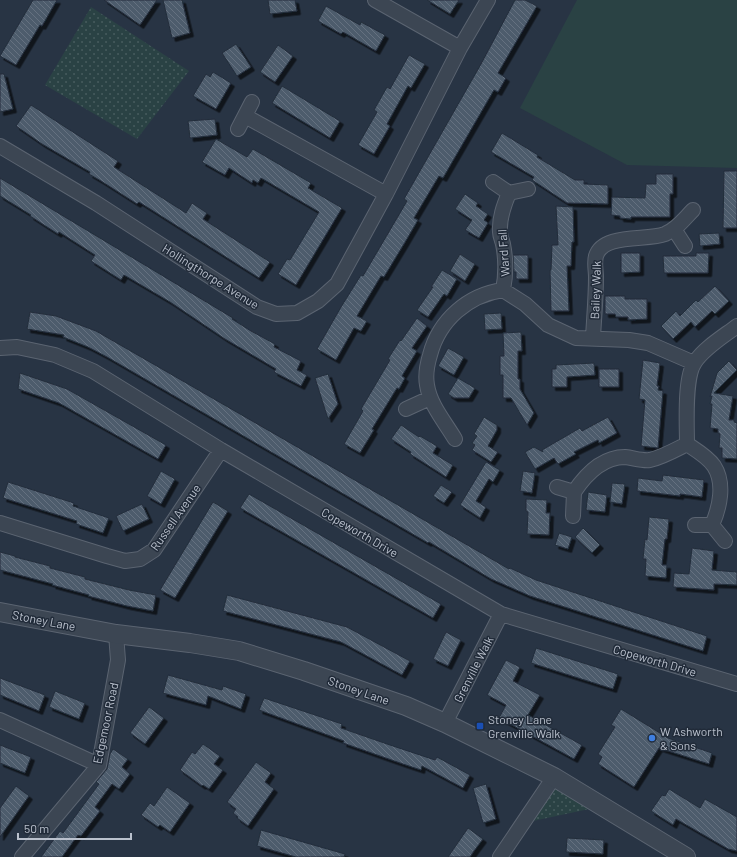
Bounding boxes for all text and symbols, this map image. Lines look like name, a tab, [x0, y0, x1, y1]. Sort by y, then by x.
street label: Ward Fall	[494, 229, 512, 277]
street label: Hollingthorpe Avenue	[160, 241, 262, 311]
street label: Bailey Walk	[587, 261, 603, 319]
street label: Russell Avenue	[147, 481, 203, 553]
street label: Copeworth Drive	[319, 504, 401, 560]
street label: Stoney Lane	[11, 607, 77, 633]
street label: Grenville Walk	[450, 634, 496, 704]
street label: Copeworth Drive	[612, 641, 698, 679]
street label: Stoney Lane	[326, 673, 392, 707]
street label: Edgemoor Road	[90, 681, 120, 765]
place label: Stoney Lane Grenville Walk	[488, 712, 560, 740]
marker: Stoney Lane Grenville Walk	[475, 721, 485, 731]
place label: W Ashworth & Sons	[660, 724, 723, 752]
marker: W Ashworth & Sons	[647, 733, 657, 743]
scale bar	[18, 815, 131, 841]
text: 50 m	[24, 821, 49, 835]

